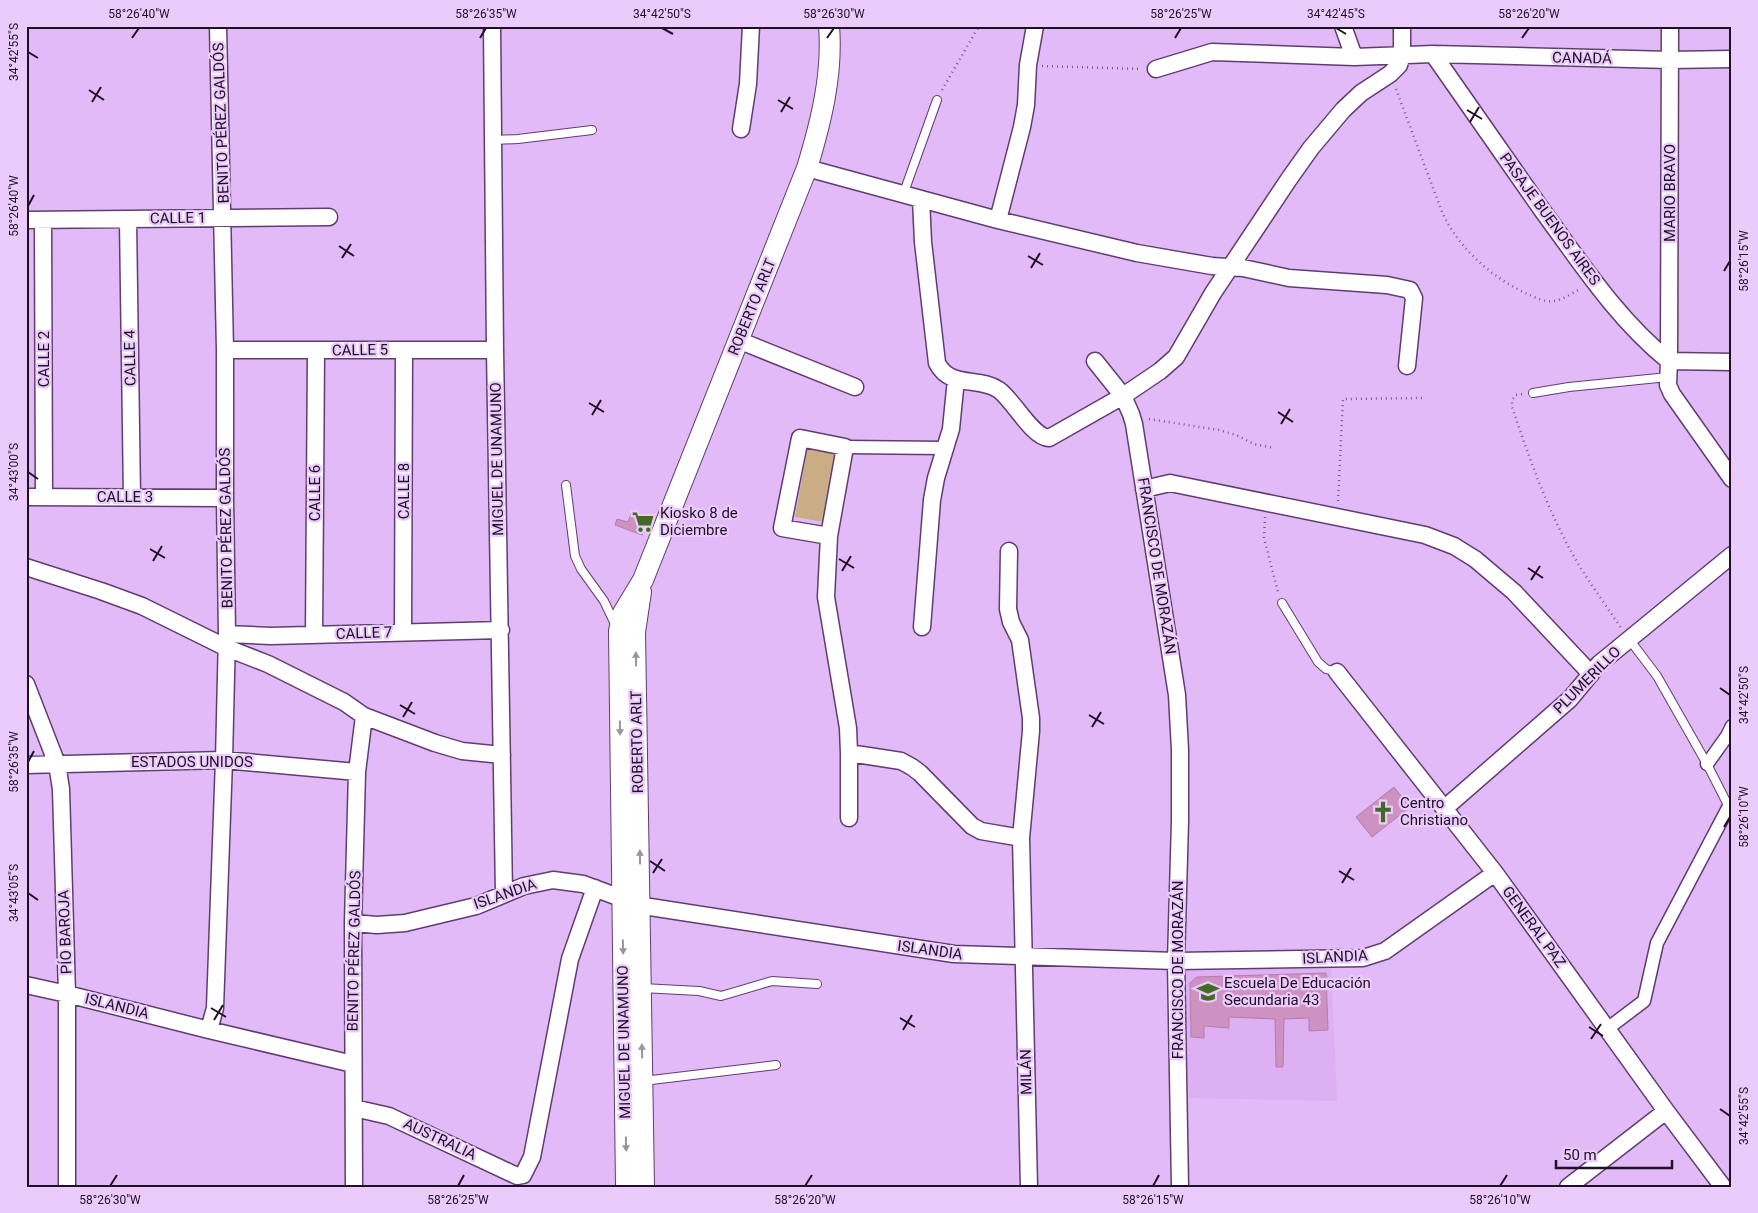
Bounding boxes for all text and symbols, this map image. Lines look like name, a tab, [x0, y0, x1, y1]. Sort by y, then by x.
text: 58°26'40"W	[108, 7, 170, 21]
text: 58°26'35"W	[455, 7, 517, 21]
text: 34°42'50"S	[633, 7, 691, 21]
text: 58°26'30"W	[803, 7, 865, 21]
text: 58°26'25"W	[1150, 7, 1212, 21]
text: 34°42'45"S	[1307, 7, 1365, 21]
text: 58°26'20"W	[1498, 7, 1560, 21]
text: 34°42'55"S	[7, 23, 21, 81]
street label: BENITO PÉREZ GALDÓS	[209, 42, 233, 204]
street label: CANADÁ	[1552, 48, 1612, 68]
street label: MARIO BRAVO	[1661, 144, 1679, 242]
street label: PASAJE BUENOS AIRES	[1496, 149, 1604, 289]
text: 58°26'40"W	[7, 175, 21, 237]
street label: CALLE 1	[150, 209, 206, 227]
text: 58°26'15"W	[1737, 230, 1751, 292]
street label: ROBERTO ARLT	[724, 256, 780, 358]
street label: CALLE 4	[120, 329, 139, 386]
street label: CALLE 2	[35, 331, 53, 387]
street label: CALLE 5	[332, 341, 388, 359]
street label: MIGUEL DE UNAMUNO	[487, 382, 507, 536]
text: 34°43'00"S	[7, 443, 21, 501]
street label: BENITO PÉREZ GALDÓS	[216, 447, 236, 609]
street label: CALLE 8	[395, 463, 413, 519]
street label: CALLE 6	[306, 465, 324, 521]
street label: FRANCISCO DE MORAZÁN	[1134, 476, 1180, 656]
street label: CALLE 3	[97, 488, 153, 506]
place label: Kiosko 8 de Diciembre	[660, 504, 738, 539]
supermarket icon: Kiosko 8 de Diciembre	[630, 509, 656, 535]
street label: CALLE 7	[336, 623, 392, 643]
street label: PLUMERILLO	[1550, 643, 1624, 717]
one-way arrow	[632, 651, 640, 667]
text: 34°42'50"S	[1737, 666, 1751, 724]
street label: ROBERTO ARLT	[627, 690, 647, 794]
one-way arrow	[616, 720, 624, 736]
text: 58°26'35"W	[7, 731, 21, 793]
street label: ESTADOS UNIDOS	[131, 753, 253, 771]
text: 58°26'10"W	[1737, 786, 1751, 848]
place label: Centro Christiano	[1400, 794, 1468, 829]
church icon: Centro Christiano	[1370, 799, 1396, 825]
one-way arrow	[635, 848, 643, 864]
text: 34°43'05"S	[7, 864, 21, 922]
street label: BENITO PÉREZ GALDÓS	[344, 870, 364, 1032]
street label: ISLANDIA	[471, 875, 539, 913]
street label: FRANCISCO DE MORAZÁN	[1169, 881, 1187, 1059]
street label: GENERAL PAZ	[1498, 883, 1570, 971]
street label: PÍO BAROJA	[55, 889, 75, 974]
street label: ISLANDIA	[896, 937, 964, 964]
one-way arrow	[619, 939, 627, 955]
street label: ISLANDIA	[1302, 946, 1368, 968]
street label: MIGUEL DE UNAMUNO	[614, 965, 634, 1119]
place label: Escuela De Educación Secundaria 43	[1224, 974, 1371, 1009]
school or university icon: Escuela De Educación Secundaria 43	[1195, 979, 1221, 1005]
street label: ISLANDIA	[83, 989, 151, 1023]
one-way arrow	[638, 1042, 646, 1058]
street label: MILÁN	[1017, 1049, 1035, 1095]
text: 34°42'55"S	[1737, 1087, 1751, 1145]
street label: AUSTRALIA	[401, 1114, 479, 1164]
one-way arrow	[622, 1136, 630, 1152]
scale bar	[1556, 1138, 1672, 1170]
text: 50 m	[1563, 1146, 1597, 1164]
text: 58°26'30"W	[79, 1193, 141, 1207]
text: 58°26'25"W	[427, 1193, 489, 1207]
text: 58°26'20"W	[774, 1193, 836, 1207]
text: 58°26'15"W	[1122, 1193, 1184, 1207]
text: 58°26'10"W	[1469, 1193, 1531, 1207]

